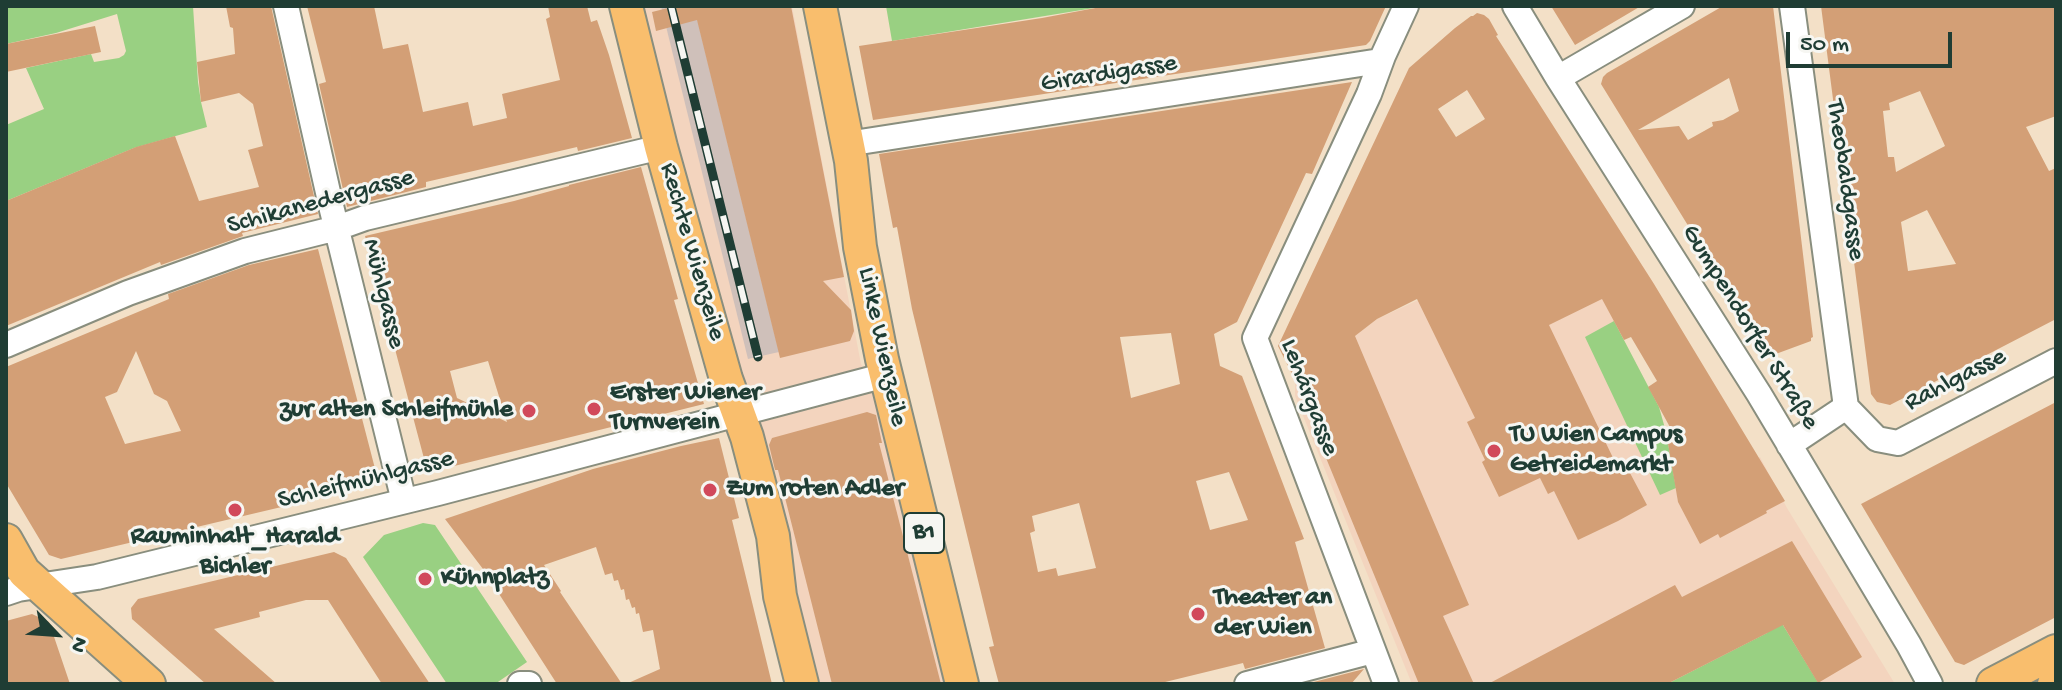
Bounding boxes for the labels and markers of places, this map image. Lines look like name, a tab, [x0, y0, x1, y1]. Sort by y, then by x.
place label: Erster Wiener Turnverein	[610, 378, 761, 440]
place label: zur alten Schleifmühle	[280, 395, 513, 427]
marker: Erster Wiener Turnverein	[585, 400, 603, 418]
marker: zur alten Schleifmühle	[520, 402, 538, 420]
place label: TU Wien Campus Getreidemarkt	[1510, 420, 1682, 482]
marker: TU Wien Campus Getreidemarkt	[1485, 442, 1503, 460]
place label: Zum roten Adler	[726, 474, 904, 506]
marker: Zum roten Adler	[701, 481, 719, 499]
marker: Rauminhalt_Harald Bichler	[226, 501, 244, 519]
place label: Rauminhalt_Harald Bichler	[131, 522, 339, 584]
place label: Kühnplatz	[441, 563, 549, 595]
marker: Kühnplatz	[416, 570, 434, 588]
place label: Theater an der Wien	[1214, 583, 1332, 644]
marker: Theater an der Wien	[1189, 605, 1207, 623]

